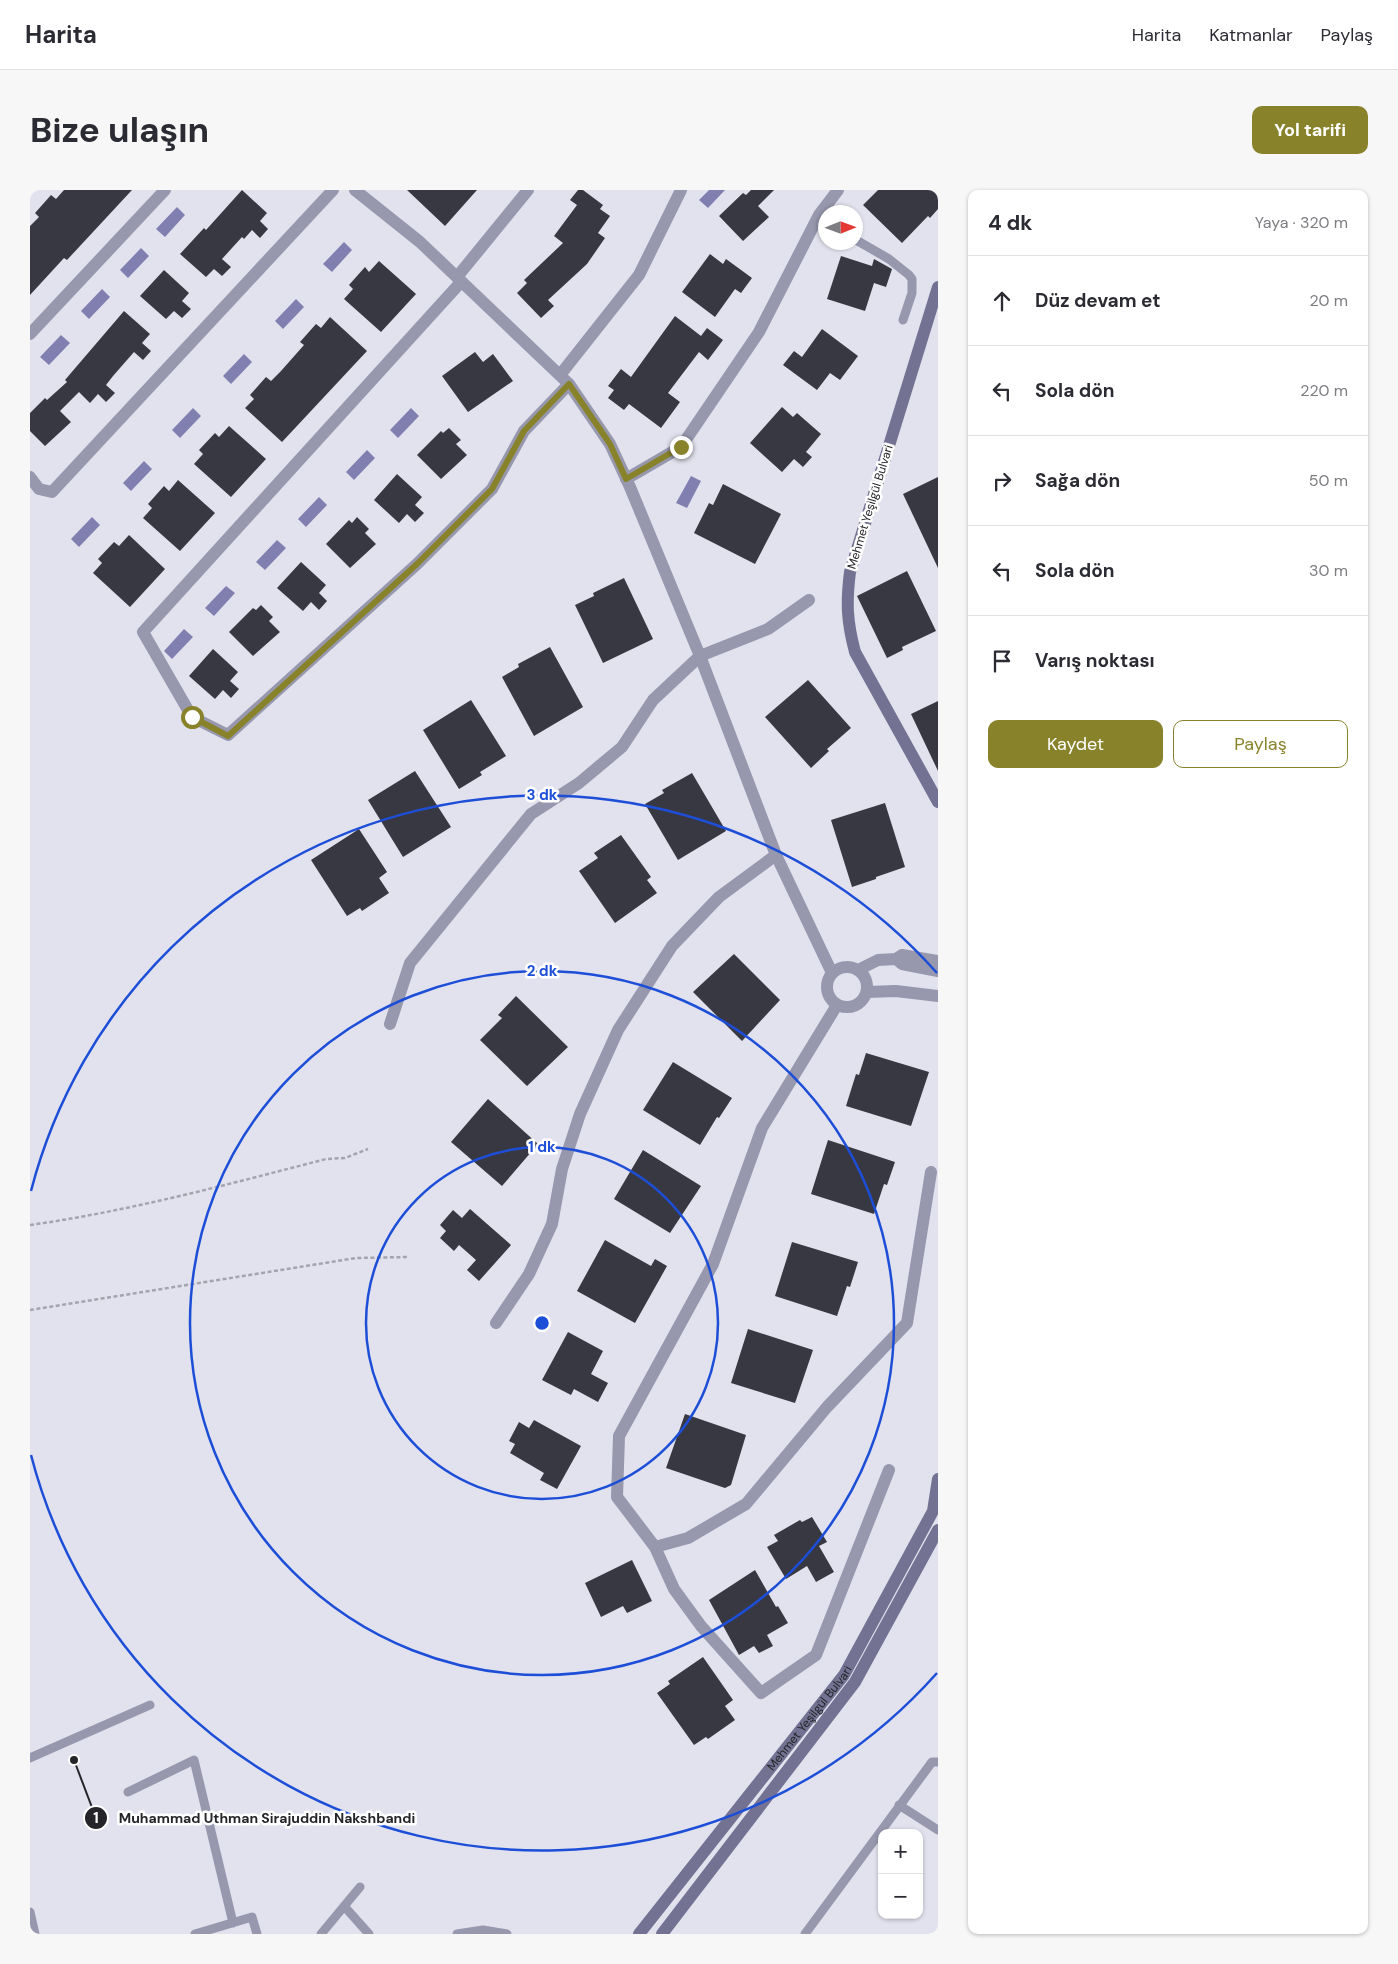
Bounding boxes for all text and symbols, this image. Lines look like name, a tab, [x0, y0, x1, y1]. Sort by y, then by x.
text: Harita	[25, 19, 97, 50]
text: Harita	[1132, 23, 1181, 47]
text: Katmanlar	[1209, 23, 1293, 47]
text: Paylaş	[1321, 23, 1373, 47]
button: Yol tarifi	[1252, 106, 1368, 154]
text: Bize ulaşın	[30, 107, 209, 153]
north arrow	[818, 205, 863, 250]
text: 4 dk	[988, 209, 1032, 237]
text: Yaya · 320 m	[1255, 212, 1348, 233]
icon: ahead	[988, 287, 1016, 315]
text: Düz devam et	[1035, 288, 1161, 313]
text: 20 m	[1309, 290, 1348, 311]
icon: left	[988, 377, 1016, 405]
text: Sola dön	[1035, 378, 1115, 403]
text: 220 m	[1300, 380, 1348, 401]
route end	[670, 436, 693, 459]
street label: Mehmet Yeşilgül Bulvari	[843, 443, 897, 571]
icon: right	[988, 467, 1016, 495]
text: Sağa dön	[1035, 468, 1120, 493]
text: 50 m	[1309, 470, 1348, 491]
icon: left	[988, 557, 1016, 585]
text: Sola dön	[1035, 558, 1115, 583]
text: 30 m	[1309, 560, 1348, 581]
icon: arrive	[988, 647, 1016, 675]
text: Varış noktası	[1035, 648, 1155, 673]
route start	[181, 706, 204, 729]
button: Kaydet	[988, 720, 1163, 768]
button: Paylaş	[1173, 720, 1348, 768]
text: 3 dk	[526, 785, 558, 805]
text: 2 dk	[527, 961, 558, 981]
text: 1 dk	[528, 1137, 556, 1157]
centre of rings	[533, 1314, 551, 1332]
street label: Mehmet Yeşilgül Bulvari	[763, 1663, 855, 1774]
callout: Muhammad Uthman Sirajuddin Nakshbandi	[84, 1803, 426, 1832]
text: 1	[93, 1808, 99, 1828]
text: Muhammad Uthman Sirajuddin Nakshbandi	[119, 1809, 415, 1827]
map controls	[878, 1829, 923, 1919]
button: +	[878, 1829, 923, 1874]
button: −	[878, 1874, 923, 1919]

